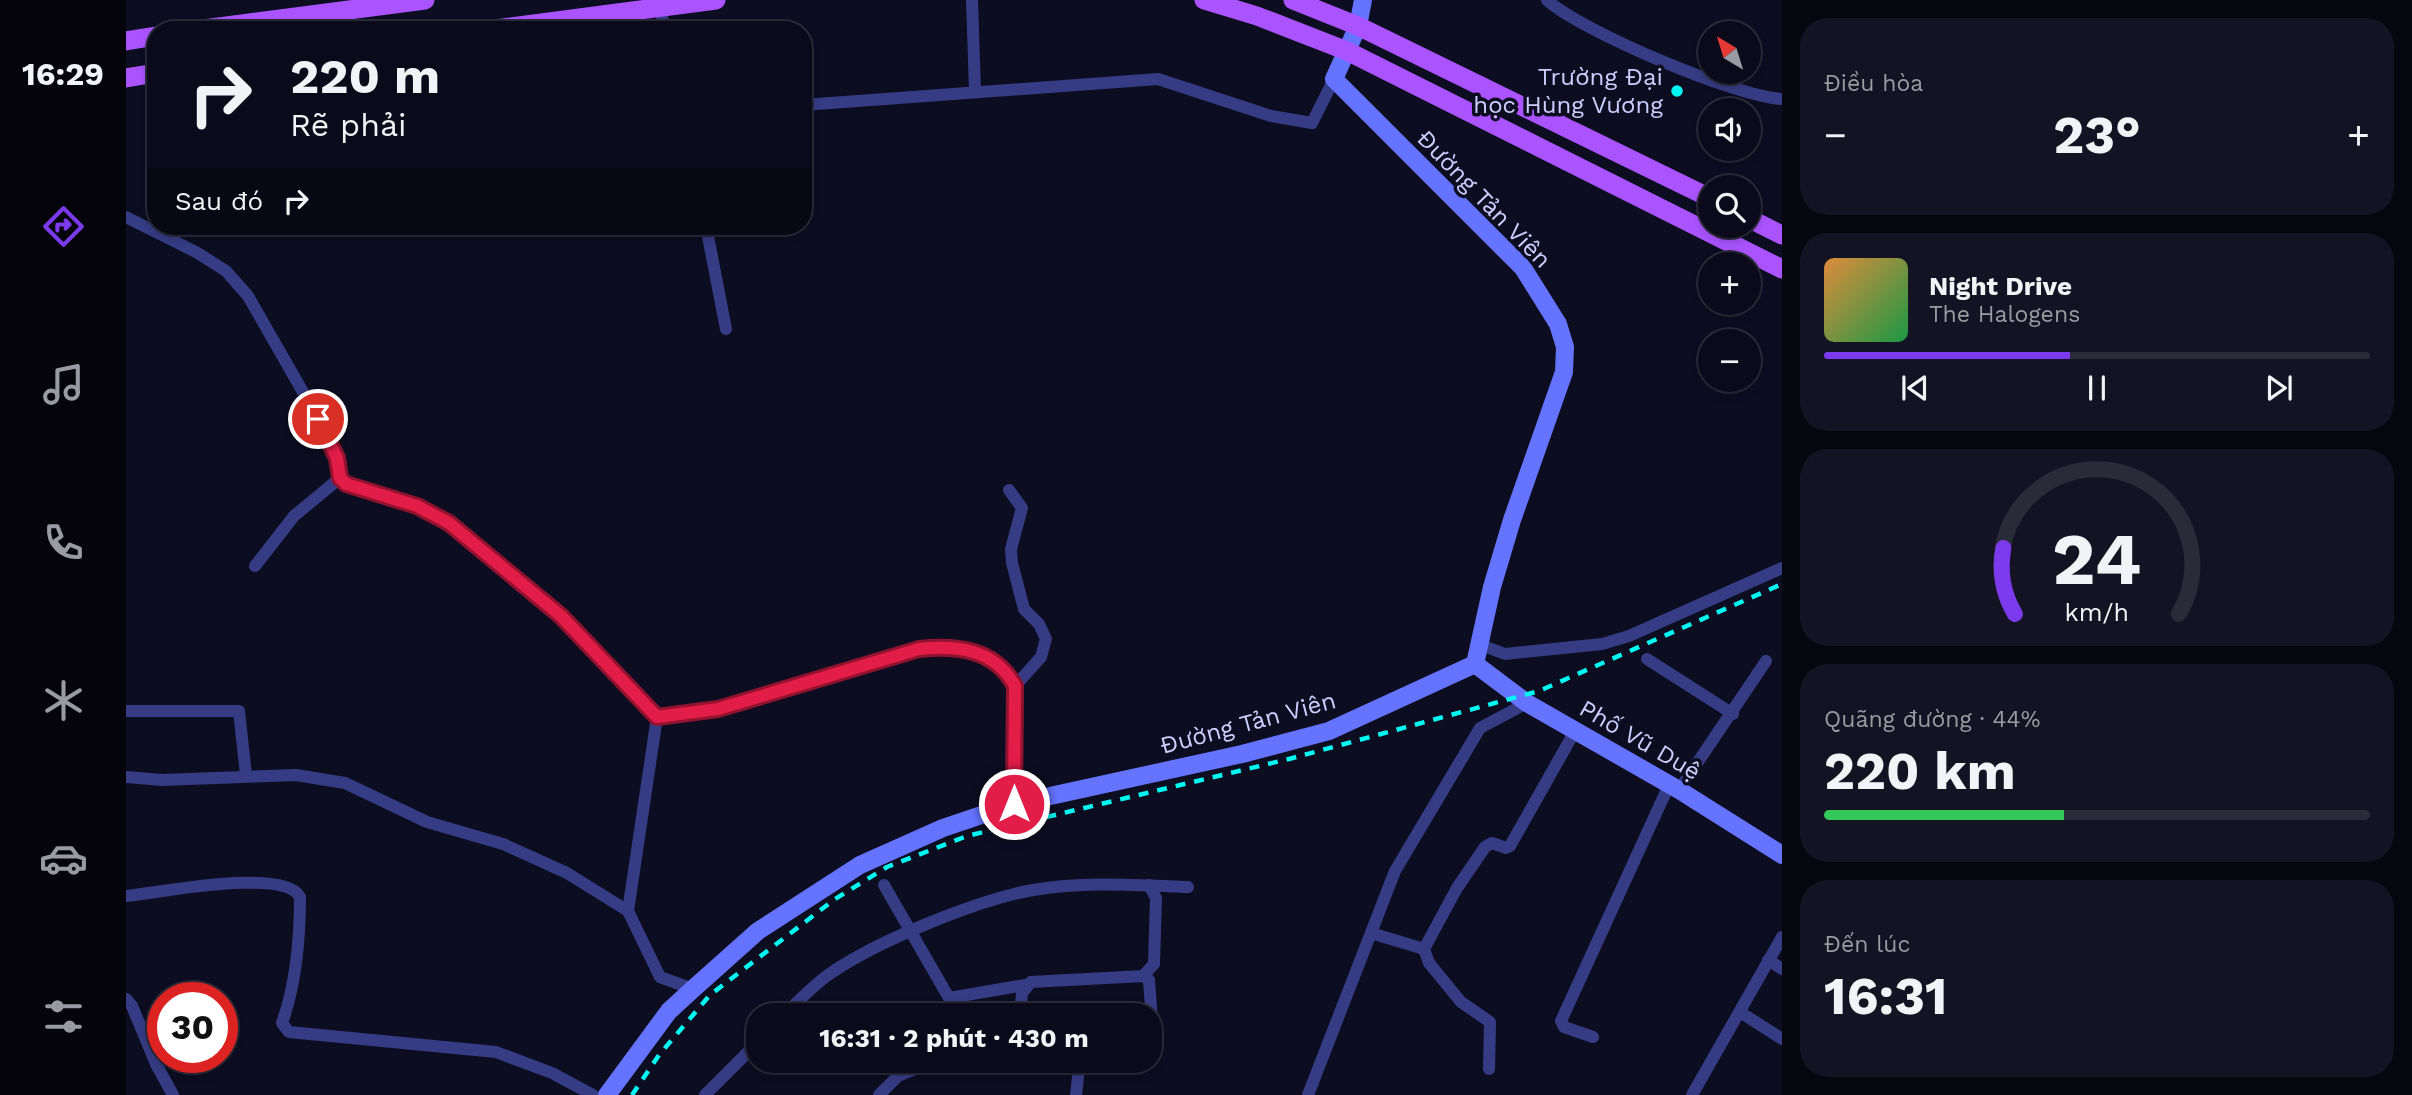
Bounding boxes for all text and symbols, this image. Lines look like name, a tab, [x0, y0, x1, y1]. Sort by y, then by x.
north arrow	[1698, 21, 1760, 84]
map controls	[1698, 21, 1761, 392]
text: 220 m	[290, 47, 440, 105]
icon: right	[175, 49, 266, 140]
text: 16:29	[22, 55, 104, 93]
place label: Trường Đại học Hùng Vương	[1473, 63, 1663, 119]
text: Điều hòa	[1824, 70, 1923, 97]
marker: Trường Đại học Hùng Vương	[1669, 83, 1685, 99]
button: sound	[1698, 98, 1761, 161]
text: 23°	[2053, 105, 2141, 166]
text: Rẽ phải	[290, 106, 407, 144]
text: −	[1824, 113, 1847, 157]
text: +	[2347, 113, 2370, 157]
street label: Đường Tản Viên	[1411, 124, 1557, 274]
button: search	[1698, 175, 1761, 238]
icon: right	[277, 182, 315, 220]
text: Sau đó	[175, 186, 263, 216]
icon: directions	[39, 202, 88, 251]
button: +	[1698, 252, 1761, 315]
text: Night Drive	[1929, 271, 2072, 301]
text: The Halogens	[1929, 301, 2080, 328]
button: −	[1698, 329, 1761, 392]
icon: music	[39, 360, 88, 409]
icon: previous	[1896, 369, 1934, 407]
icon: pause	[2078, 369, 2116, 407]
icon: next	[2260, 369, 2298, 407]
pin	[288, 389, 348, 449]
icon: arrive	[299, 400, 337, 438]
text: 24	[2052, 516, 2142, 602]
icon: phone	[39, 518, 88, 567]
text: km/h	[2065, 597, 2129, 626]
icon: climate	[39, 676, 88, 725]
street label: Đường Tản Viên	[1157, 686, 1339, 760]
street label: Phố Vũ Duệ	[1575, 694, 1705, 786]
text: Quãng đường · 44%	[1824, 706, 2040, 733]
text: 220 km	[1824, 741, 2016, 802]
position arrow	[977, 767, 1051, 841]
icon: car	[39, 834, 88, 883]
text: Đến lúc	[1824, 931, 1910, 958]
text: 16:31	[1824, 966, 1947, 1027]
speed limit sign: 30	[147, 982, 238, 1073]
icon: filters	[39, 992, 88, 1041]
text: 16:31 · 2 phút · 430 m	[819, 1023, 1089, 1053]

